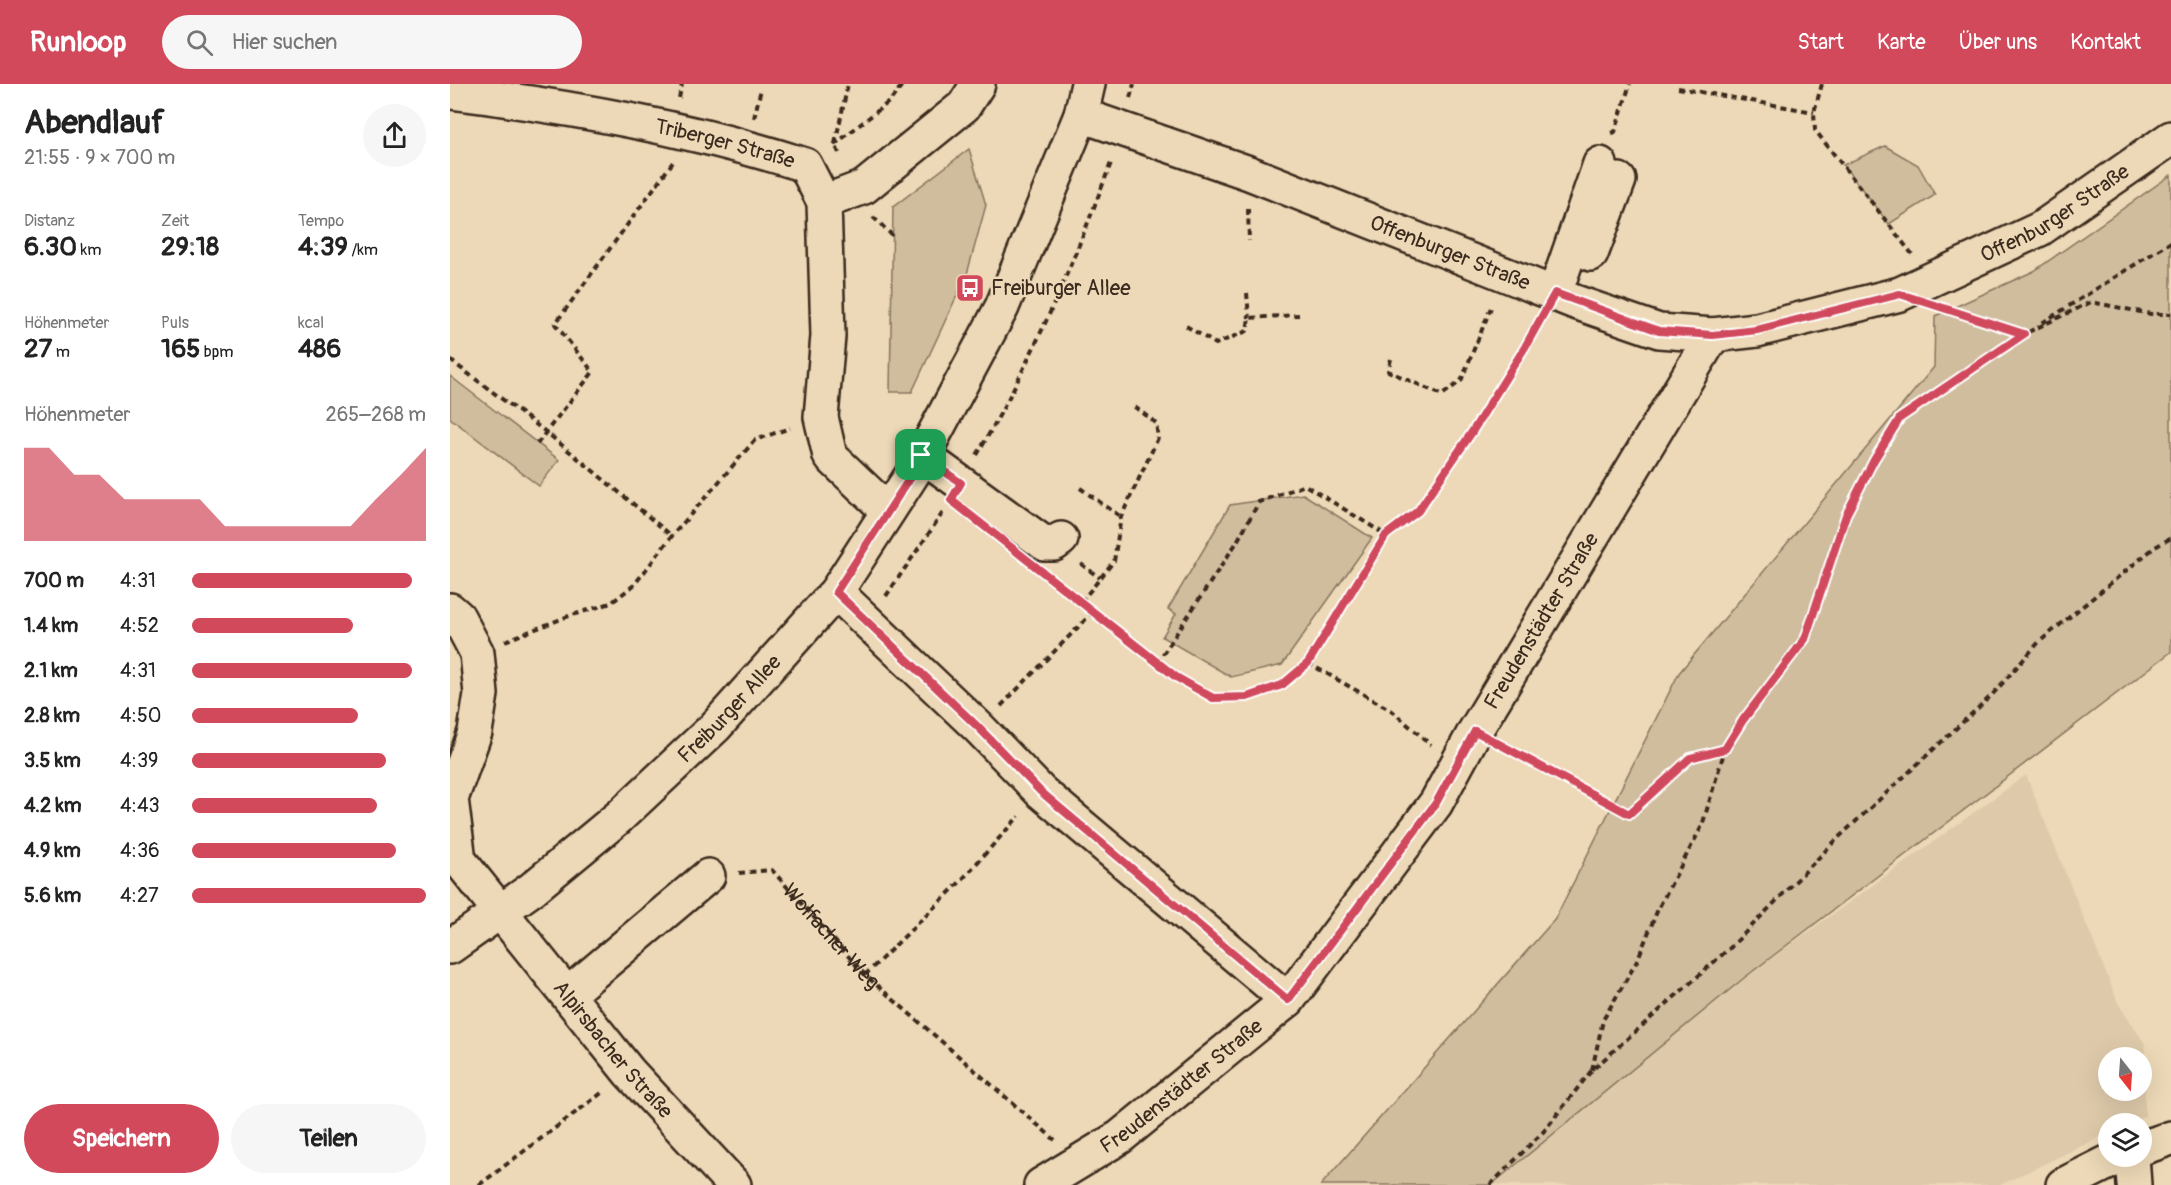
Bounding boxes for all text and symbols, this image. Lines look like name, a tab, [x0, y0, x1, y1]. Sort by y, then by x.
search box	[162, 15, 582, 69]
text: Runloop	[30, 25, 126, 60]
icon: search	[183, 26, 216, 59]
text: Hier suchen	[231, 28, 338, 56]
text: Start	[1798, 29, 1844, 56]
text: Karte	[1877, 29, 1926, 56]
text: Über uns	[1959, 29, 2037, 56]
text: Kontakt	[2070, 29, 2141, 56]
text: Abendlauf	[24, 102, 165, 143]
button: share	[363, 104, 426, 167]
street label: Triberger Straße	[653, 113, 799, 175]
text: 21:55 · 9 × 700 m	[24, 145, 175, 170]
street label: Offenburger Straße	[1976, 158, 2135, 269]
street label: Offenburger Straße	[1366, 209, 1535, 297]
text: Distanz	[24, 211, 75, 231]
text: Zeit	[161, 211, 189, 231]
text: Tempo	[298, 211, 344, 231]
text: 6.30	[24, 231, 77, 263]
text: 29:18	[161, 231, 219, 263]
text: 4:39	[298, 231, 348, 263]
text: km	[77, 240, 101, 260]
text: /km	[348, 240, 378, 260]
bus stop icon: Freiburger Allee	[954, 272, 986, 304]
place label: Freiburger Allee	[991, 275, 1131, 302]
text: Höhenmeter	[24, 313, 109, 333]
text: Puls	[161, 313, 189, 333]
text: kcal	[298, 313, 324, 333]
text: 27	[24, 333, 52, 365]
text: 165	[161, 333, 200, 365]
text: 486	[298, 333, 341, 365]
text: m	[52, 342, 70, 362]
text: bpm	[200, 342, 233, 362]
text: Höhenmeter	[24, 402, 130, 427]
text: 265–268 m	[326, 402, 426, 427]
pin	[895, 429, 946, 480]
icon: arrive	[904, 438, 937, 471]
street label: Freudenstädter Straße	[1478, 527, 1605, 714]
text: 700 m	[24, 568, 84, 593]
text: 4:31	[120, 568, 156, 593]
text: 1.4 km	[24, 613, 78, 638]
text: 4:52	[120, 613, 159, 638]
street label: Freiburger Allee	[672, 649, 788, 769]
text: 2.1 km	[24, 658, 78, 683]
text: 4:31	[120, 658, 156, 683]
text: 2.8 km	[24, 703, 80, 728]
text: 4:50	[120, 703, 161, 728]
text: 3.5 km	[24, 748, 81, 773]
text: 4:39	[120, 748, 158, 773]
text: 4.2 km	[24, 793, 82, 818]
text: 4:43	[120, 793, 160, 818]
text: 4.9 km	[24, 838, 81, 863]
text: 4:36	[120, 838, 160, 863]
street label: Wolfacher Weg	[776, 878, 885, 996]
text: 5.6 km	[24, 883, 81, 908]
text: 4:27	[120, 883, 159, 908]
street label: Alpirsbacher Straße	[547, 975, 679, 1125]
street label: Freudenstädter Straße	[1095, 1013, 1269, 1160]
north arrow	[2098, 1047, 2152, 1101]
map controls	[2098, 1047, 2152, 1167]
button: Speichern	[24, 1104, 219, 1173]
button: Teilen	[231, 1104, 426, 1173]
button: layers	[2098, 1113, 2152, 1167]

